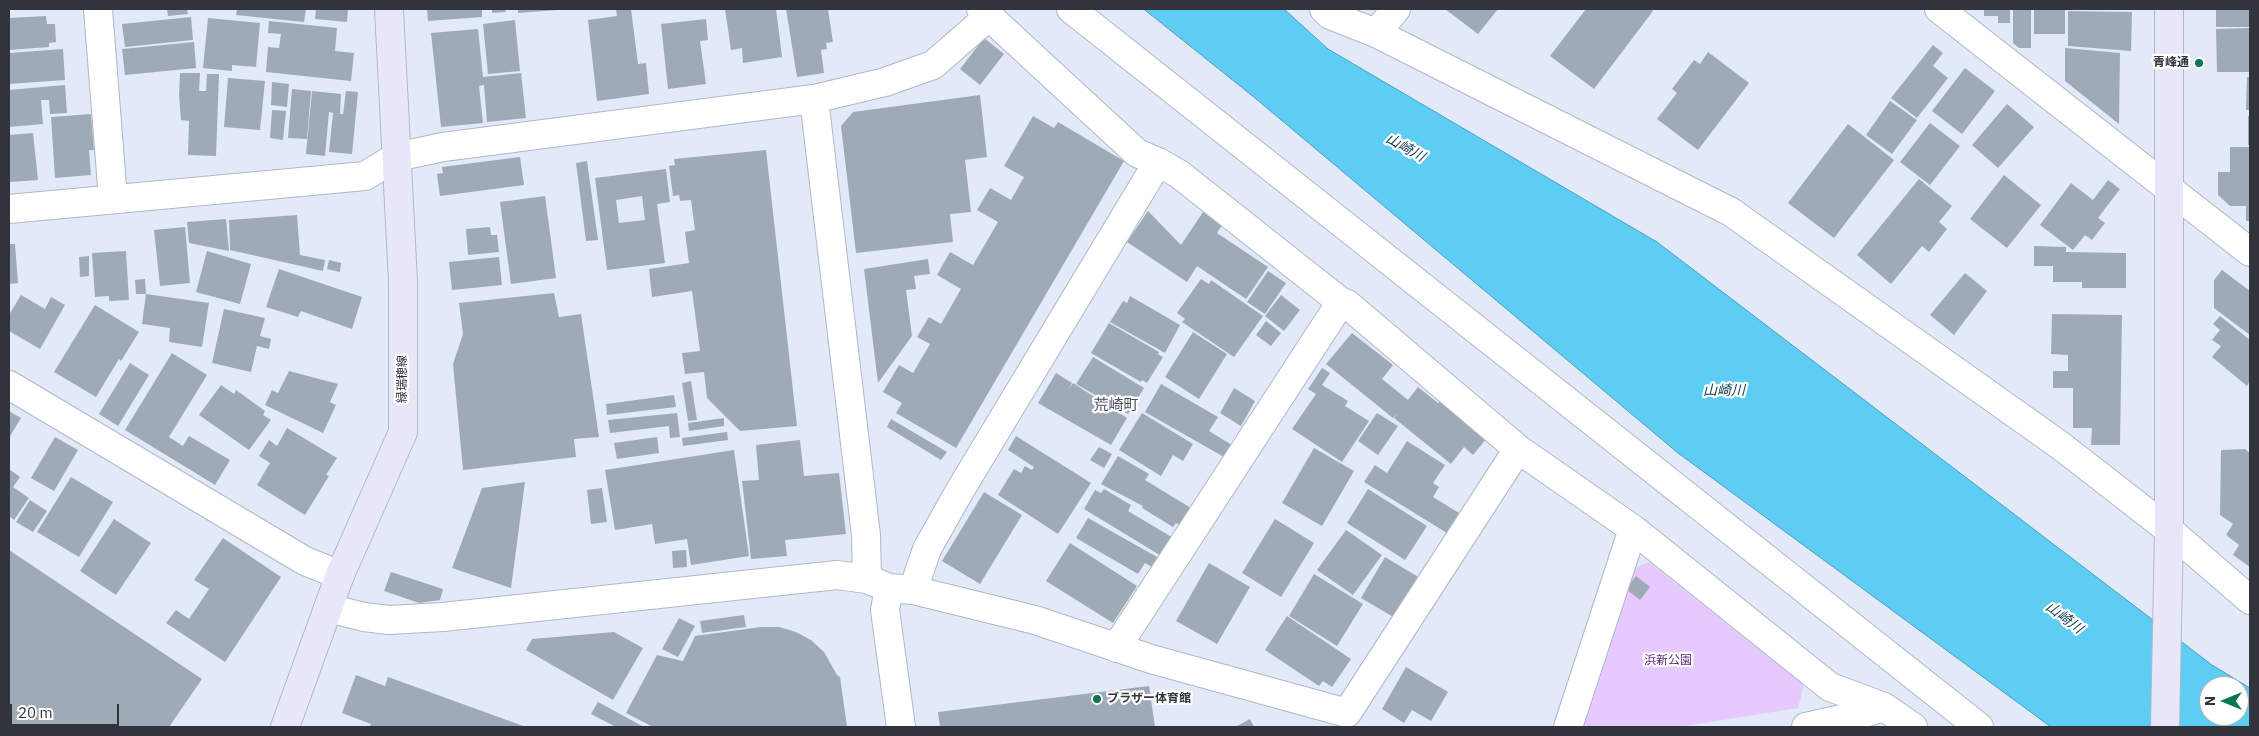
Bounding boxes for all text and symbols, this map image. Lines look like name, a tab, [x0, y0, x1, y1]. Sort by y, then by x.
place label: 青峰通	[2153, 56, 2189, 70]
marker: 青峰通	[2193, 57, 2205, 69]
water label: 山崎川	[1383, 130, 1427, 166]
street label: 緑瑞穂線	[396, 355, 410, 403]
water label: 山崎川	[1703, 383, 1745, 399]
district label: 荒崎町	[1094, 397, 1138, 415]
water label: 山崎川	[2042, 599, 2086, 637]
park label: 浜新公園	[1644, 654, 1692, 668]
north arrow	[2199, 676, 2249, 726]
place label: ブラザー体育館	[1107, 692, 1191, 706]
marker: ブラザー体育館	[1091, 693, 1103, 705]
scale bar	[12, 694, 121, 726]
text: N	[2201, 696, 2219, 706]
text: 20 m	[18, 703, 53, 722]

